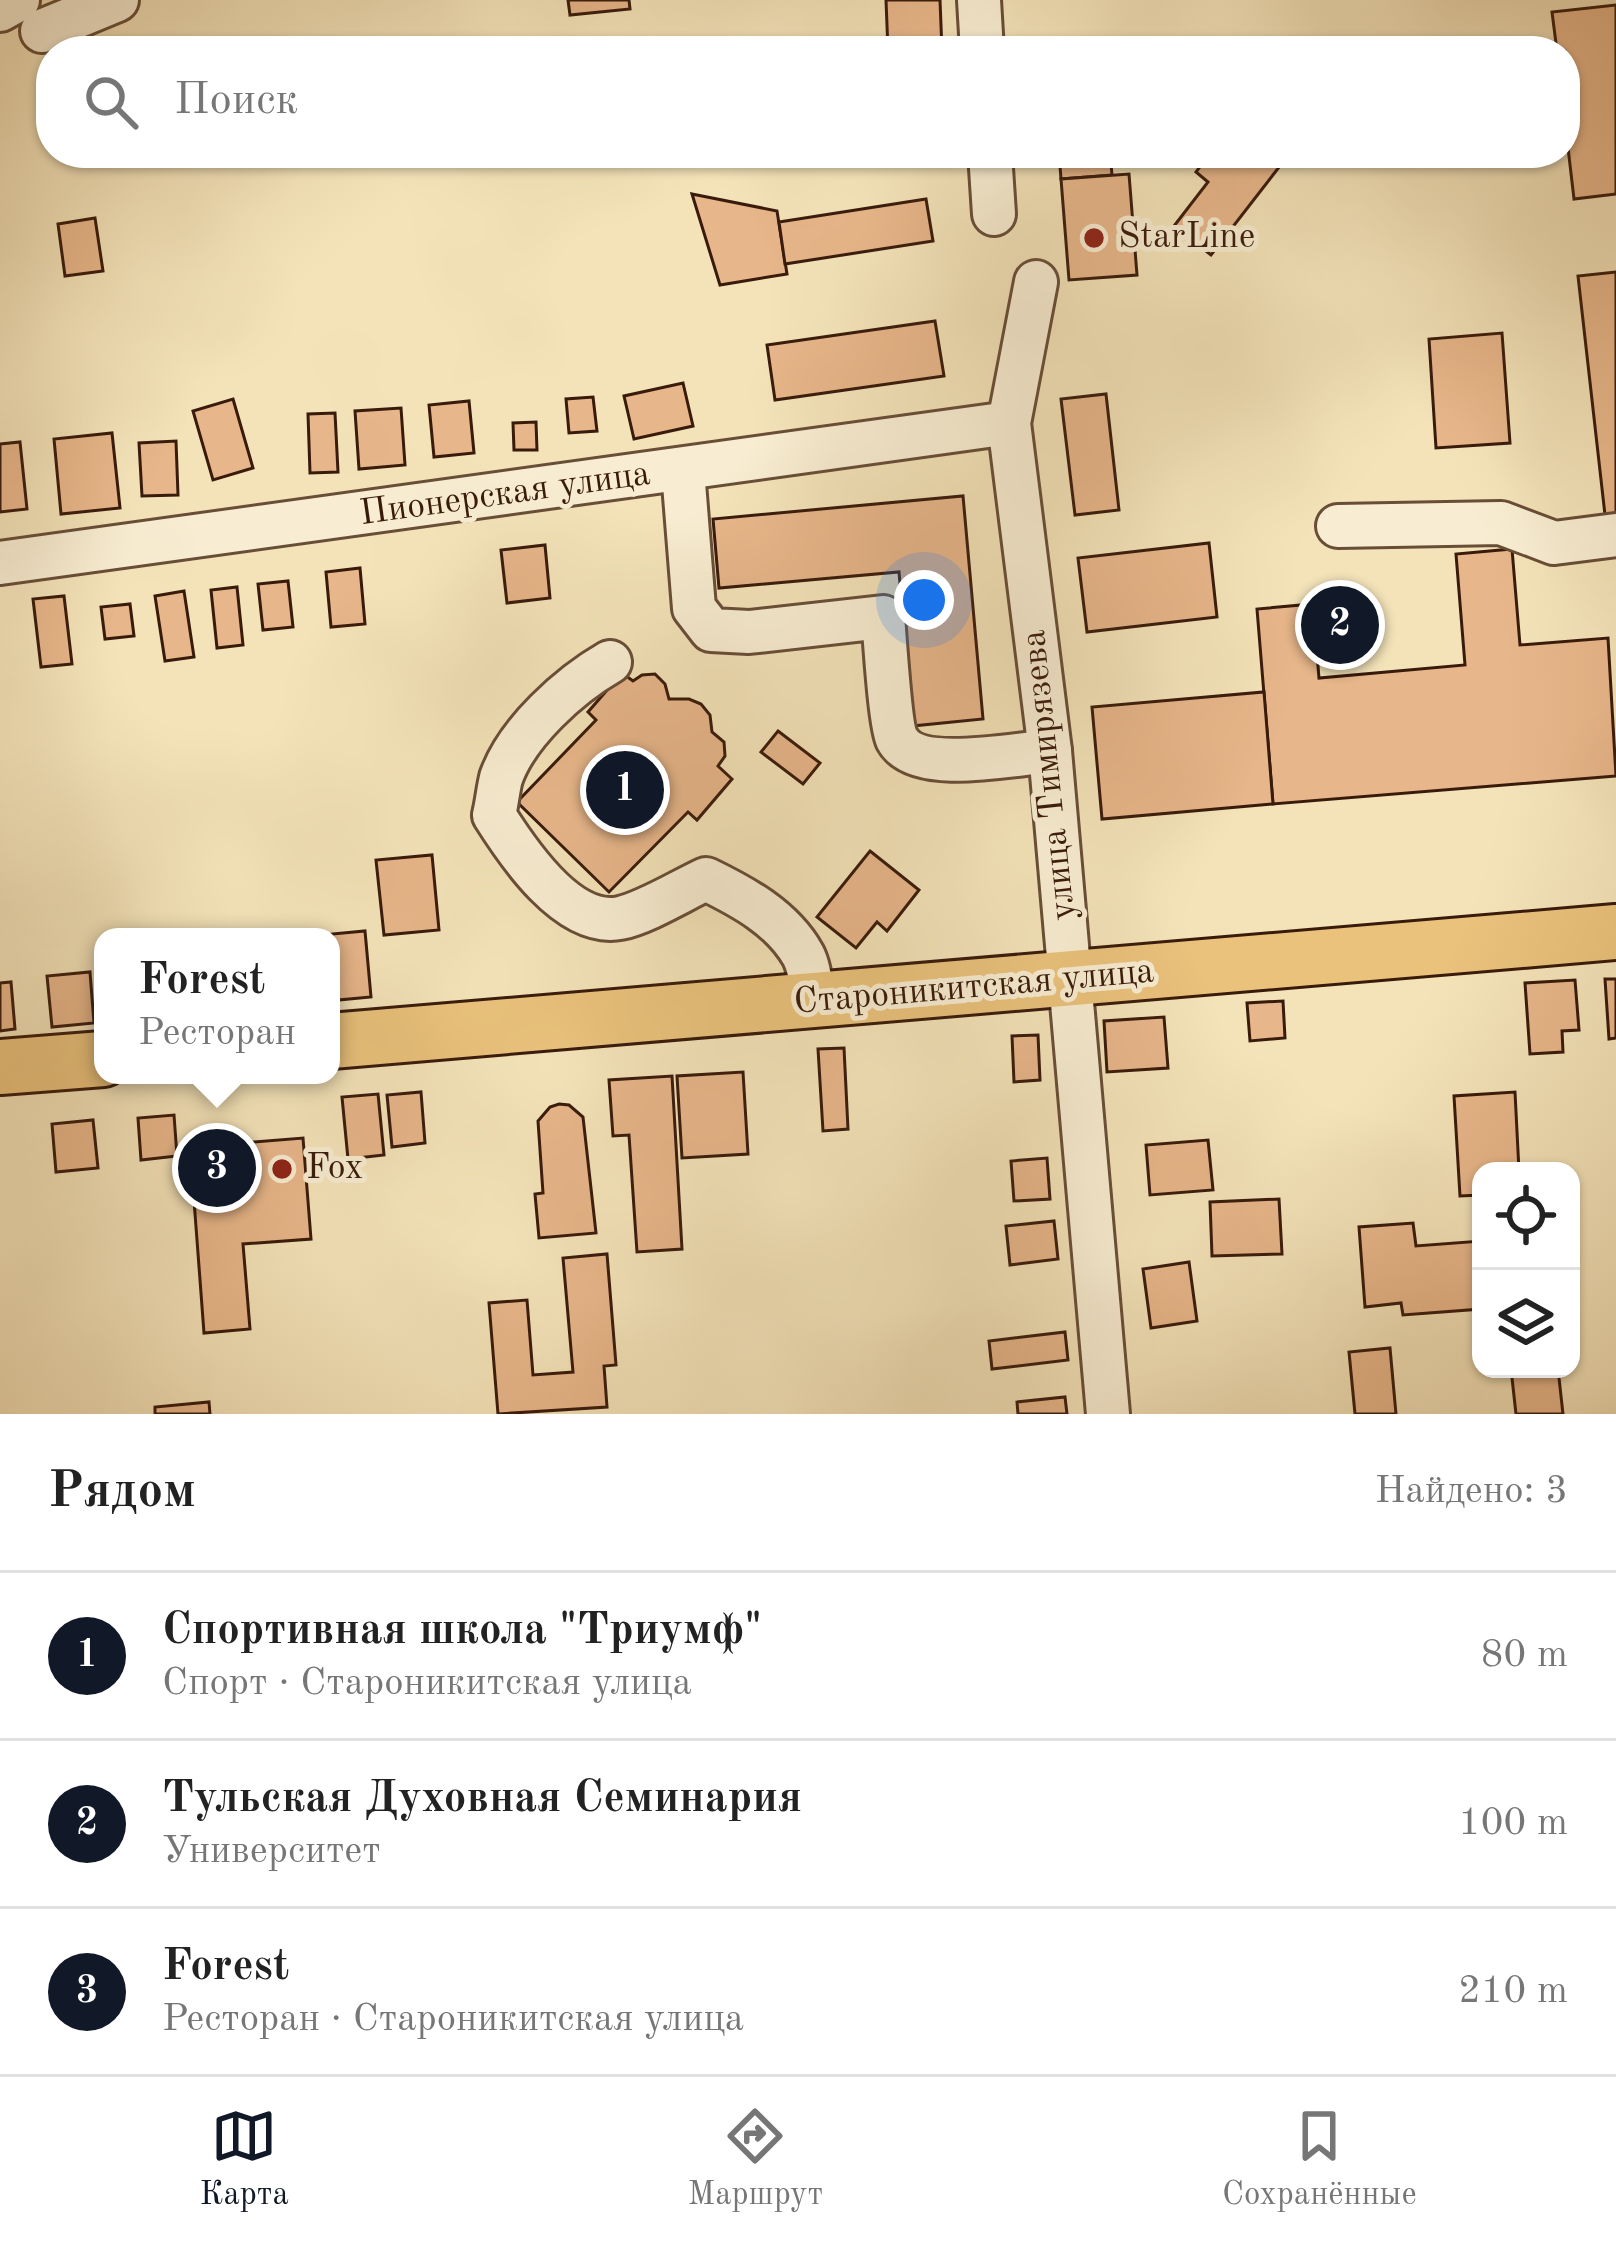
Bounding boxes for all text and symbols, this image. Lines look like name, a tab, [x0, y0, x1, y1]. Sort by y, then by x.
search box	[36, 36, 1580, 168]
icon: search	[78, 69, 144, 135]
text: Поиск	[174, 79, 298, 124]
place label: StarLine	[1118, 220, 1255, 256]
marker: StarLine	[1081, 225, 1107, 251]
street label: Пионерская улица	[357, 457, 653, 533]
your location	[894, 570, 954, 630]
pin: 2	[1301, 580, 1379, 670]
street label: улица Тимирязева	[1017, 628, 1083, 922]
pin: 1	[586, 745, 664, 835]
popup	[94, 928, 340, 1084]
street label: Староникитская улица	[792, 954, 1156, 1022]
text: Forest	[138, 959, 265, 1004]
text: Ресторан	[138, 1014, 296, 1053]
pin: 3	[178, 1123, 256, 1213]
place label: Fox	[306, 1151, 363, 1187]
marker: Fox	[269, 1156, 295, 1182]
map controls	[1472, 1162, 1580, 1378]
button: locate	[1472, 1162, 1580, 1270]
button: layers	[1472, 1270, 1580, 1378]
text: Рядом	[48, 1467, 196, 1518]
text: Найдено: 3	[1375, 1472, 1568, 1511]
text: Спортивная школа "Триумф"	[162, 1609, 762, 1654]
text: 1	[76, 1636, 98, 1675]
text: 80 m	[1481, 1636, 1568, 1675]
text: Спорт · Староникитская улица	[162, 1664, 692, 1703]
text: Тульская Духовная Семинария	[162, 1777, 802, 1822]
text: 2	[76, 1804, 98, 1843]
text: 100 m	[1458, 1804, 1568, 1843]
text: Университет	[162, 1832, 381, 1871]
text: Forest	[162, 1945, 289, 1990]
text: 3	[76, 1972, 98, 2011]
text: 210 m	[1458, 1972, 1568, 2011]
text: Ресторан · Староникитская улица	[162, 2000, 744, 2039]
tab: Карта	[199, 2103, 289, 2216]
tab: Маршрут	[688, 2103, 823, 2216]
tab: Сохранённые	[1222, 2103, 1417, 2216]

